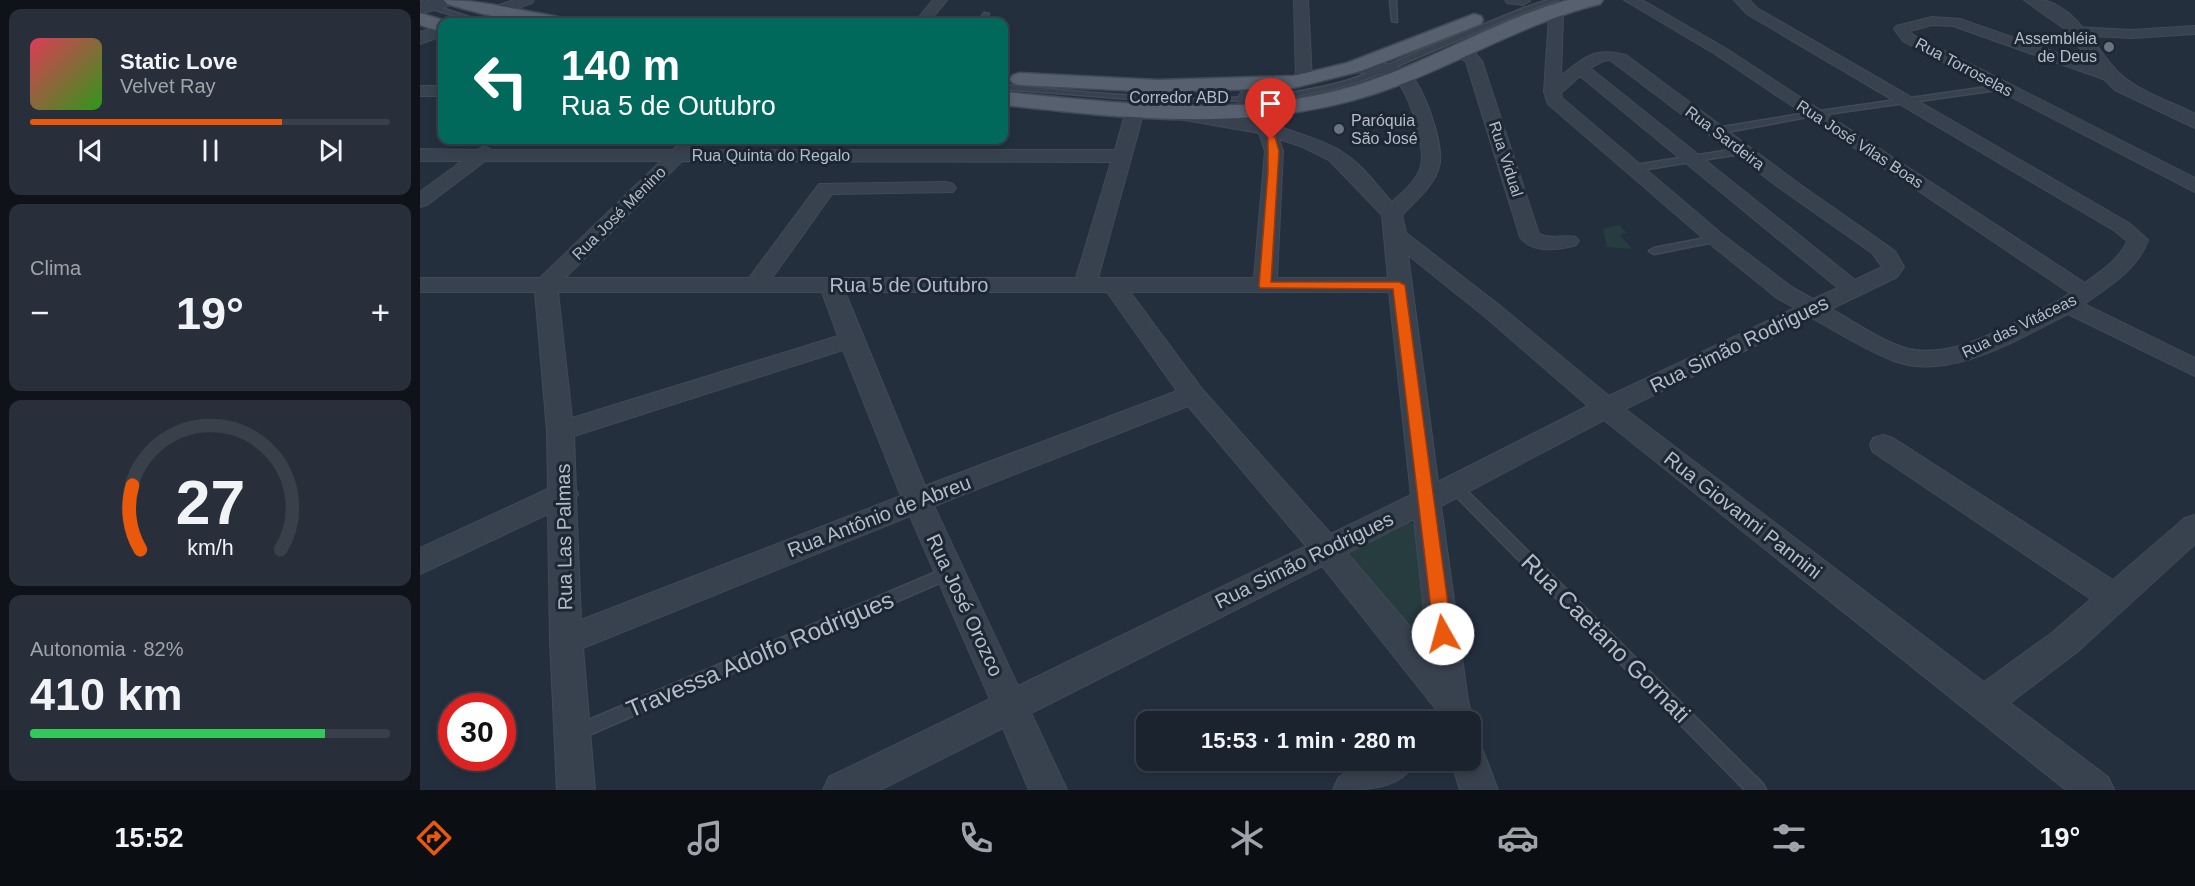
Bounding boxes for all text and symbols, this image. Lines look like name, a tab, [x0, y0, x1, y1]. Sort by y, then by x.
place label: Assembléia de Deus	[2014, 30, 2097, 65]
street label: Rua Torroselas	[1913, 34, 2015, 100]
marker: Assembléia de Deus	[2102, 40, 2116, 54]
icon: left	[462, 42, 540, 120]
text: 140 m	[561, 42, 680, 89]
text: Static Love	[120, 49, 237, 74]
text: Velvet Ray	[120, 75, 216, 97]
pin	[1245, 78, 1296, 140]
icon: arrive	[1254, 87, 1287, 120]
street label: Corredor ABD	[1129, 89, 1229, 106]
text: Rua 5 de Outubro	[561, 91, 776, 121]
street label: Rua José Vilas Boas	[1794, 97, 1926, 191]
street label: Rua Sardeira	[1682, 103, 1768, 173]
place label: Paróquia São José	[1351, 112, 1418, 147]
street label: Rua Vidual	[1486, 119, 1526, 199]
marker: Paróquia São José	[1332, 122, 1346, 136]
icon: previous	[74, 134, 107, 167]
icon: pause	[194, 134, 227, 167]
icon: next	[314, 134, 347, 167]
street label: Rua Quinta do Regalo	[692, 147, 850, 164]
street label: Rua José Menino	[569, 163, 669, 263]
text: Clima	[30, 257, 81, 279]
street label: Rua 5 de Outubro	[830, 274, 989, 296]
text: 19°	[176, 288, 244, 339]
street label: Rua Simão Rodrigues	[1646, 291, 1832, 397]
street label: Rua das Vitáceas	[1959, 291, 2079, 361]
text: −	[30, 294, 49, 331]
text: +	[371, 294, 390, 331]
street label: Rua Giovanni Pannini	[1660, 447, 1826, 583]
street label: Rua Las Palmas	[552, 463, 576, 611]
text: 27	[175, 468, 245, 537]
street label: Rua Antônio de Abreu	[784, 471, 974, 561]
street label: Rua Simão Rodrigues	[1211, 507, 1397, 613]
street label: Rua José Orozco	[922, 530, 1008, 680]
text: km/h	[187, 536, 233, 560]
street label: Rua Caetano Gornati	[1516, 548, 1696, 728]
street label: Travessa Adolfo Rodrigues	[623, 585, 897, 723]
position arrow	[1411, 602, 1475, 666]
text: Autonomia · 82%	[30, 638, 183, 660]
text: 410 km	[30, 669, 183, 720]
speed limit sign: 30	[438, 693, 516, 771]
text: 15:53 · 1 min · 280 m	[1201, 728, 1416, 753]
icon: directions	[413, 817, 455, 859]
icon: music	[684, 817, 726, 859]
icon: phone	[955, 817, 997, 859]
icon: climate	[1226, 817, 1268, 859]
icon: car	[1497, 817, 1539, 859]
icon: filters	[1768, 817, 1810, 859]
text: 15:52	[115, 823, 184, 853]
text: 19°	[2040, 823, 2080, 853]

